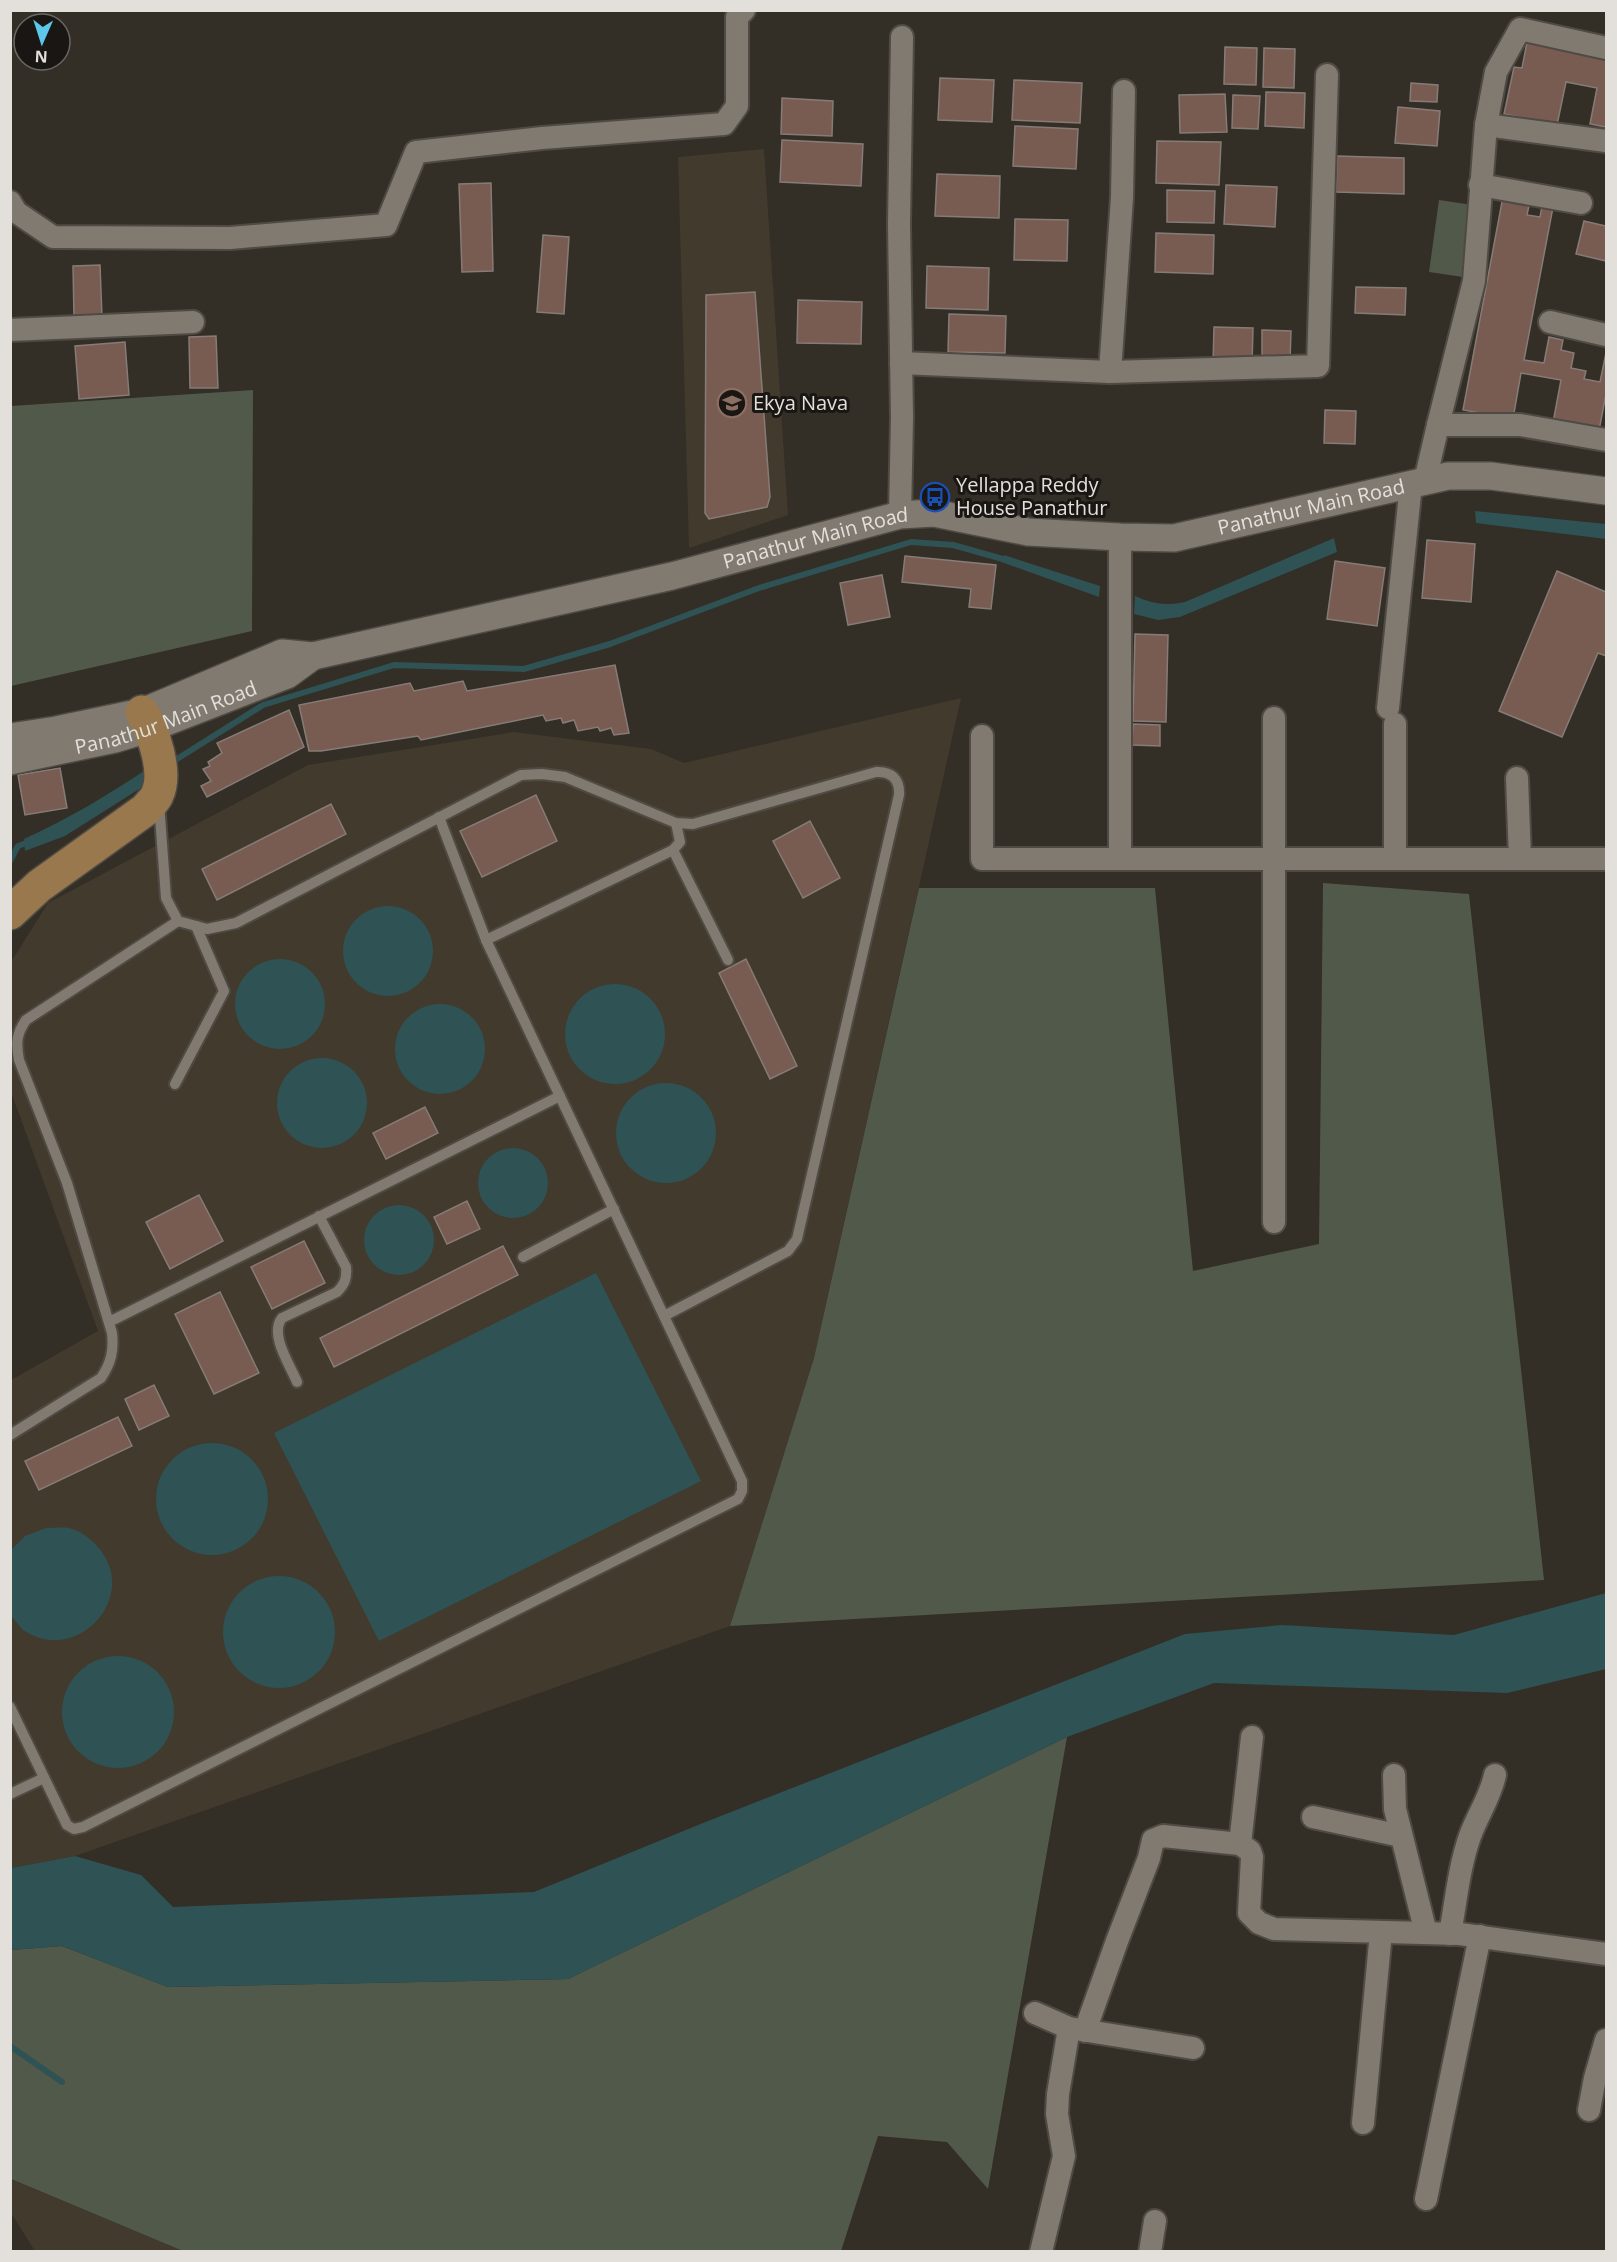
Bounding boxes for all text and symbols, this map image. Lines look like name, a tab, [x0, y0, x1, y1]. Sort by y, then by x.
north arrow	[12, 12, 72, 72]
text: N	[34, 46, 48, 68]
school or university icon: Ekya Nava	[716, 387, 748, 419]
place label: Ekya Nava	[753, 389, 848, 416]
place label: Yellappa Reddy House Panathur	[956, 471, 1107, 521]
street label: Panathur Main Road	[1215, 472, 1407, 541]
bus stop icon: Yellappa Reddy House Panathur	[919, 481, 951, 513]
street label: Panathur Main Road	[720, 501, 909, 575]
street label: Panathur Main Road	[72, 674, 261, 760]

